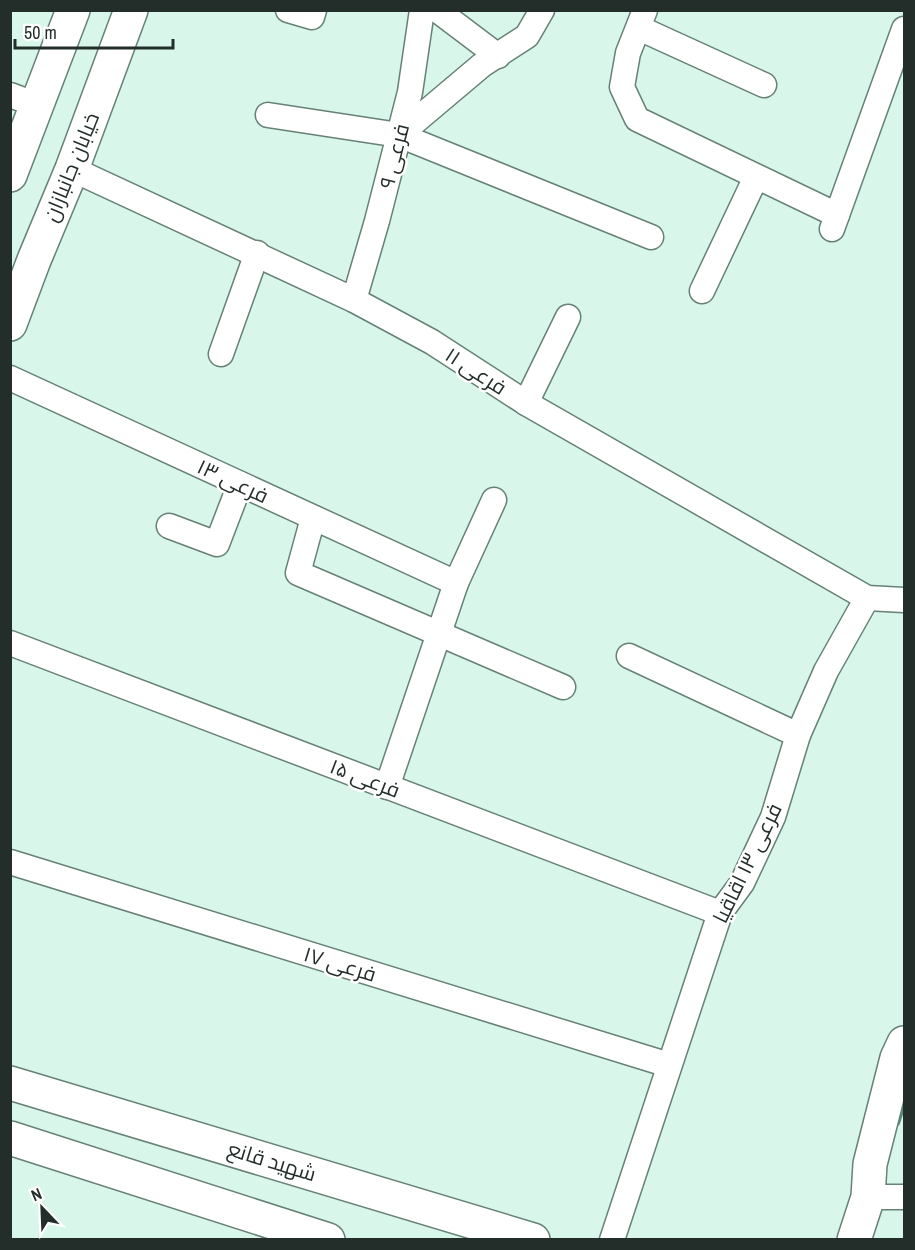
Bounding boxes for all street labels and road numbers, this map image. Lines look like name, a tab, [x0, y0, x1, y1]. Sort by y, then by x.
street label: خیابان جانبازان	[36, 108, 106, 226]
street label: فرعی ۹	[372, 121, 416, 191]
street label: فرعی ۱۱	[440, 340, 512, 402]
street label: فرعی ۱۳	[193, 452, 273, 510]
street label: فرعی ۱۵	[326, 751, 404, 805]
street label: فرعی ۱۳ اقاقیا	[705, 798, 789, 928]
street label: فرعی ۱۷	[300, 939, 380, 989]
street label: شهید قانع	[224, 1134, 320, 1188]

